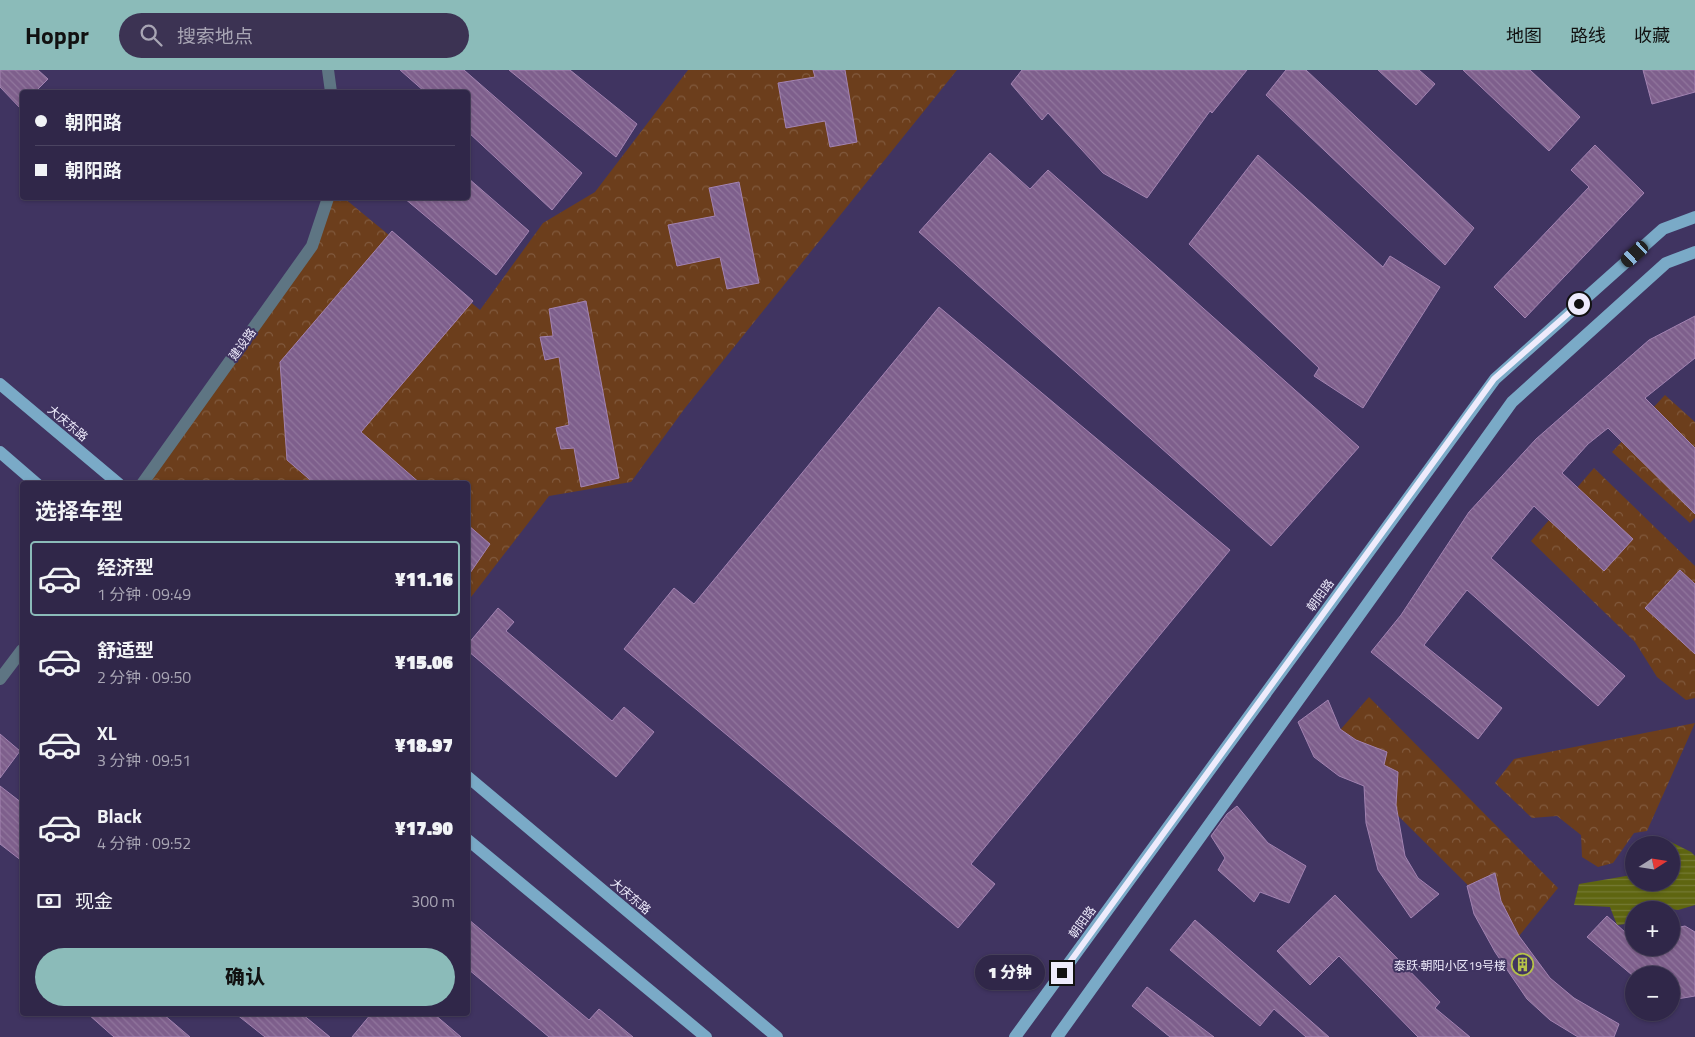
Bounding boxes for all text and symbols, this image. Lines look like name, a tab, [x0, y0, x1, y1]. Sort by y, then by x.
search box	[119, 13, 469, 58]
text: Hoppr	[25, 17, 89, 53]
icon: search	[137, 21, 165, 49]
text: 搜索地点	[177, 21, 253, 50]
text: 地图	[1506, 22, 1542, 49]
text: 路线	[1570, 22, 1606, 49]
text: 收藏	[1634, 22, 1670, 49]
text: 朝阳路	[65, 107, 122, 136]
text: 朝阳路	[65, 155, 122, 184]
car	[1618, 238, 1651, 270]
route start	[1568, 293, 1590, 315]
street label: 建设路	[224, 324, 260, 364]
street label: 大庆东路	[44, 400, 92, 446]
text: 选择车型	[35, 494, 123, 528]
text: 经济型	[97, 552, 154, 581]
icon: car	[37, 556, 82, 601]
text: ¥11.16	[395, 564, 453, 593]
street label: 朝阳路	[1302, 575, 1338, 615]
text: 1 分钟 · 09:49	[97, 582, 191, 606]
text: 舒适型	[97, 635, 154, 664]
icon: car	[37, 639, 82, 684]
text: ¥15.06	[395, 647, 453, 676]
text: 2 分钟 · 09:50	[97, 665, 191, 689]
text: XL	[97, 718, 117, 747]
icon: car	[37, 722, 82, 767]
text: ¥18.97	[395, 730, 453, 759]
text: 3 分钟 · 09:51	[97, 748, 191, 772]
text: Black	[97, 801, 142, 830]
icon: car	[37, 805, 82, 850]
text: ¥17.90	[395, 813, 453, 842]
text: 4 分钟 · 09:52	[97, 831, 191, 855]
north arrow	[1625, 836, 1680, 891]
map controls	[1625, 836, 1680, 1021]
street label: 大庆东路	[607, 873, 655, 919]
text: 现金	[75, 886, 113, 915]
icon: cash	[35, 887, 63, 915]
text: 300 m	[411, 889, 455, 913]
button: +	[1625, 901, 1680, 956]
street label: 朝阳路	[1064, 902, 1100, 942]
button: 确认	[35, 948, 455, 1006]
building icon: 泰跃·朝阳小区19号楼	[1510, 953, 1534, 977]
callout: 1 分钟	[974, 956, 1044, 990]
place label: 泰跃·朝阳小区19号楼	[1394, 956, 1506, 975]
text: 1 分钟	[988, 960, 1032, 984]
route end	[1051, 962, 1073, 984]
button: −	[1625, 966, 1680, 1021]

